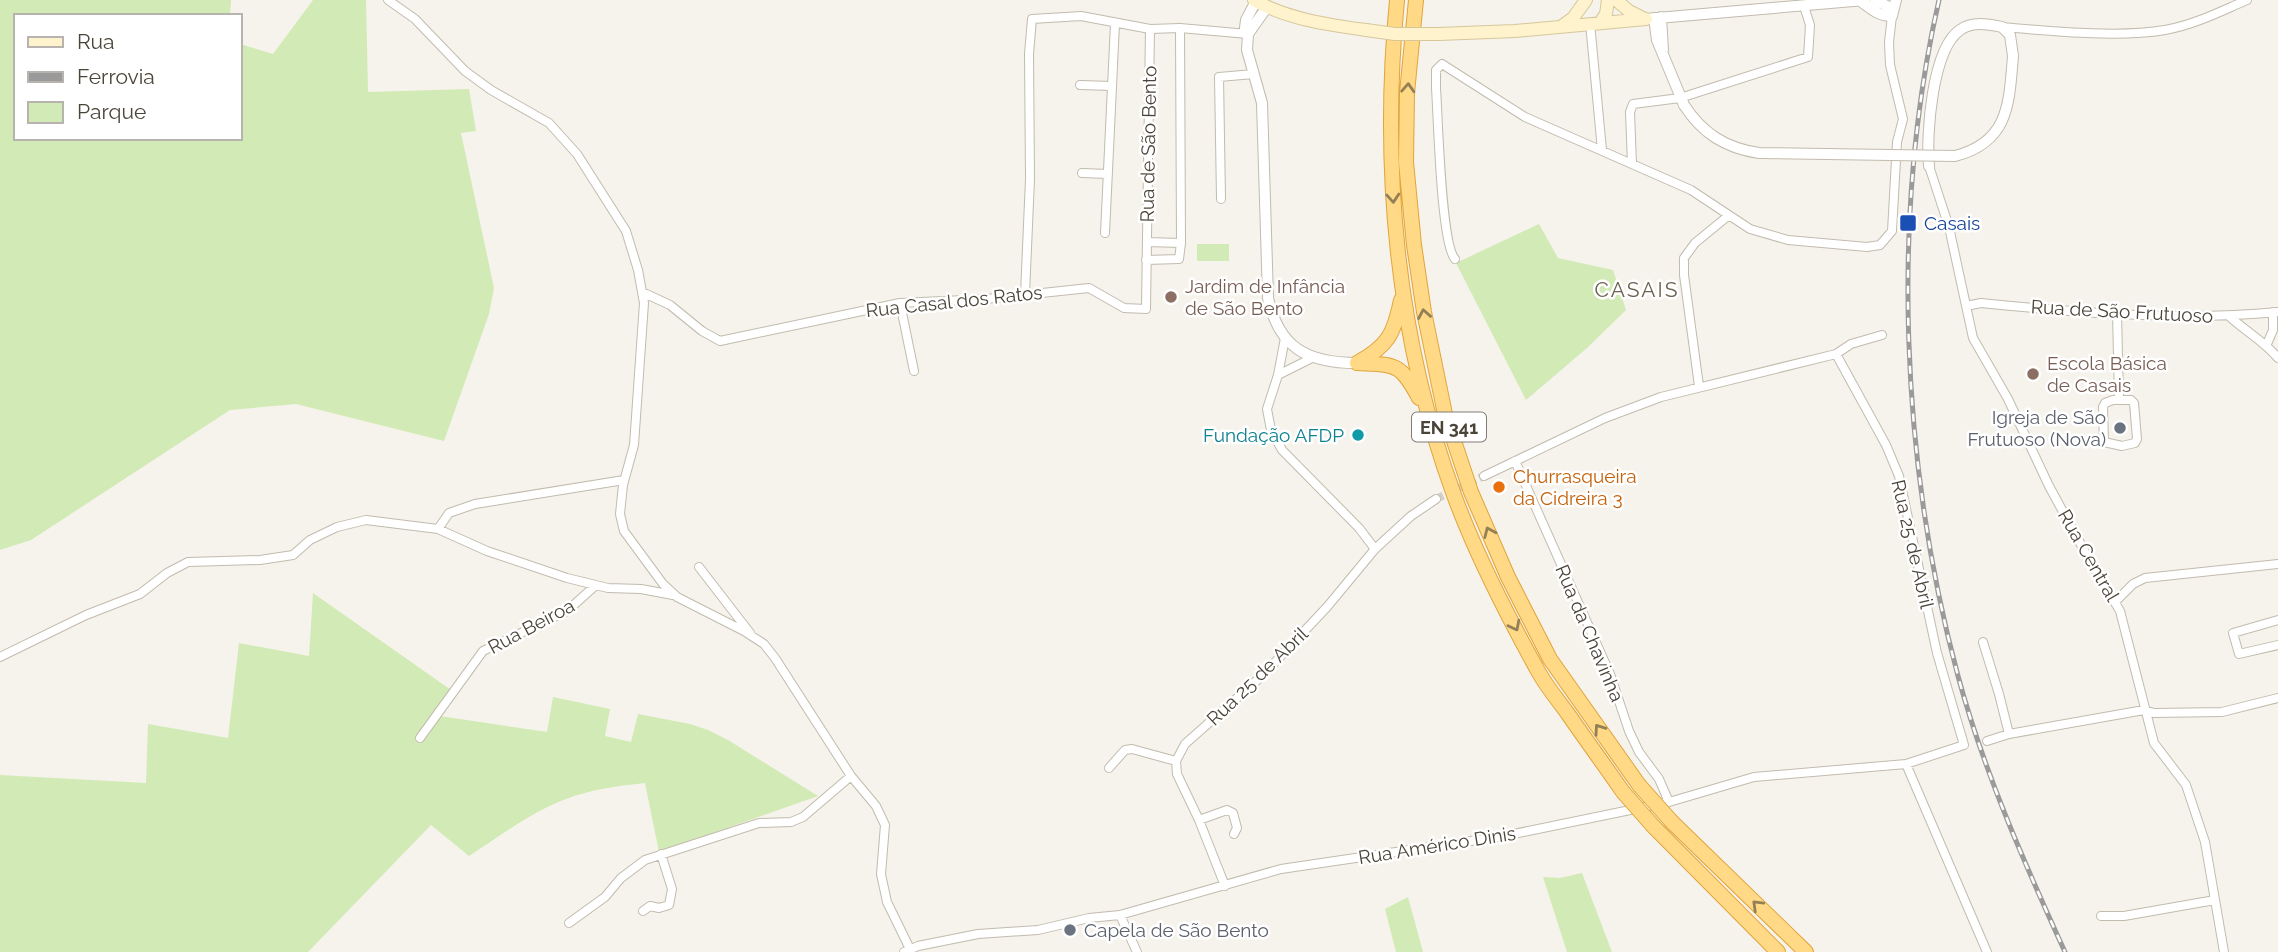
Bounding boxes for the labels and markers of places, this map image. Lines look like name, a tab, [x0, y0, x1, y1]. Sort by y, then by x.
place label: Casais	[1924, 212, 1980, 234]
marker: Casais	[1898, 213, 1918, 233]
place label: Jardim de Infância de São Bento	[1185, 275, 1345, 319]
marker: Jardim de Infância de São Bento	[1163, 289, 1179, 305]
place label: Escola Básica de Casais	[2047, 352, 2167, 396]
marker: Escola Básica de Casais	[2025, 366, 2041, 382]
place label: Igreja de São Frutuoso (Nova)	[1967, 406, 2106, 450]
marker: Igreja de São Frutuoso (Nova)	[2112, 420, 2128, 436]
place label: Fundação AFDP	[1203, 424, 1344, 446]
marker: Fundação AFDP	[1350, 427, 1366, 443]
place label: Churrasqueira da Cidreira 3	[1513, 465, 1637, 509]
marker: Churrasqueira da Cidreira 3	[1491, 479, 1507, 495]
place label: Capela de São Bento	[1084, 919, 1269, 941]
marker: Capela de São Bento	[1062, 922, 1078, 938]

